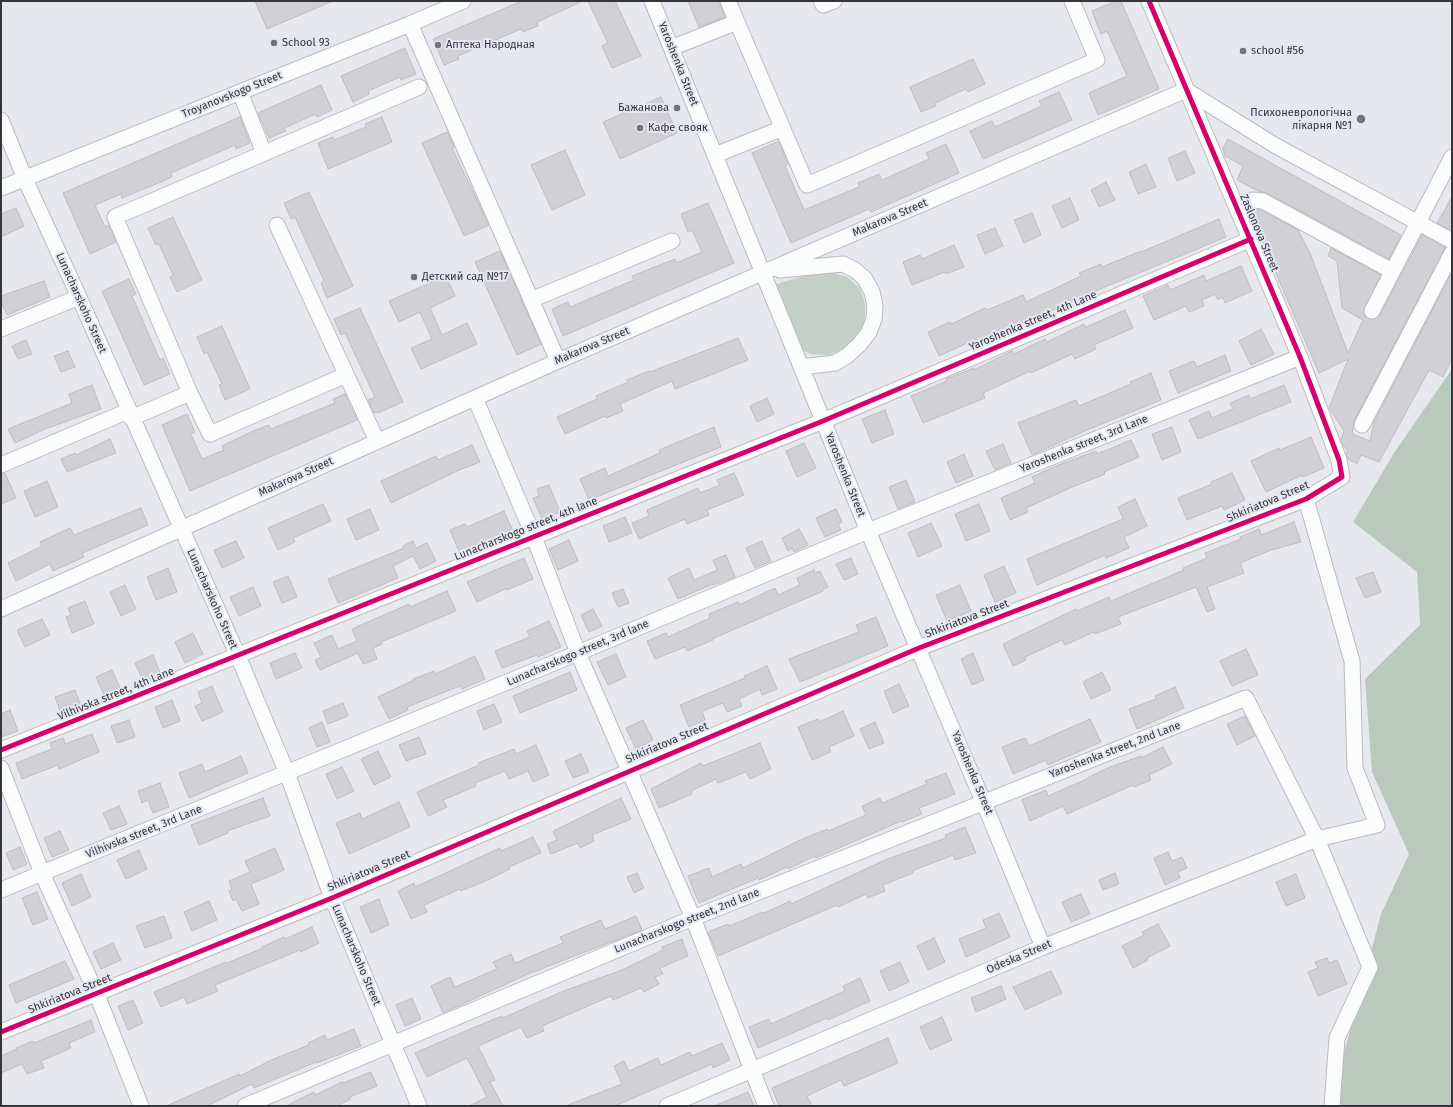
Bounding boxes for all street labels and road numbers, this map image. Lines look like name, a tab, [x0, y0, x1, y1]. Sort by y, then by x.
street label: Yaroshenka Street	[655, 20, 701, 108]
street label: Troyanovskogo Street	[180, 69, 284, 121]
street label: Zaslonova Street	[1237, 192, 1281, 274]
street label: Makarova Street	[850, 196, 930, 240]
street label: Lunacharskoho Street	[53, 251, 109, 355]
street label: Yaroshenka street, 4th Lane	[967, 288, 1099, 354]
street label: Makarova Street	[552, 324, 632, 368]
street label: Yaroshenka street, 3rd Lane	[1018, 412, 1150, 476]
street label: Yaroshenka Street	[822, 431, 868, 519]
street label: Makarova Street	[257, 455, 335, 499]
street label: Shkiriatova Street	[1225, 479, 1311, 525]
street label: Lunacharskogo street, 4th lane	[452, 494, 600, 564]
street label: Lunacharskoho Street	[184, 547, 240, 651]
street label: Shkiriatova Street	[923, 597, 1011, 641]
street label: Lunacharskogo street, 3rd lane	[505, 617, 651, 689]
street label: Vilhivska street, 4th Lane	[56, 665, 176, 723]
street label: Yaroshenka street, 2nd Lane	[1047, 719, 1183, 781]
street label: Shkiriatova Street	[624, 720, 710, 766]
street label: Yaroshenka Street	[948, 729, 996, 817]
street label: Vilhivska street, 3rd Lane	[84, 803, 204, 861]
street label: Shkiriatova Street	[326, 848, 412, 894]
street label: Lunacharskogo street, 2nd lane	[612, 886, 762, 956]
street label: Lunacharskoho Street	[329, 902, 383, 1008]
street label: Odeska Street	[984, 937, 1054, 977]
street label: Shkiriatova Street	[26, 971, 114, 1017]

